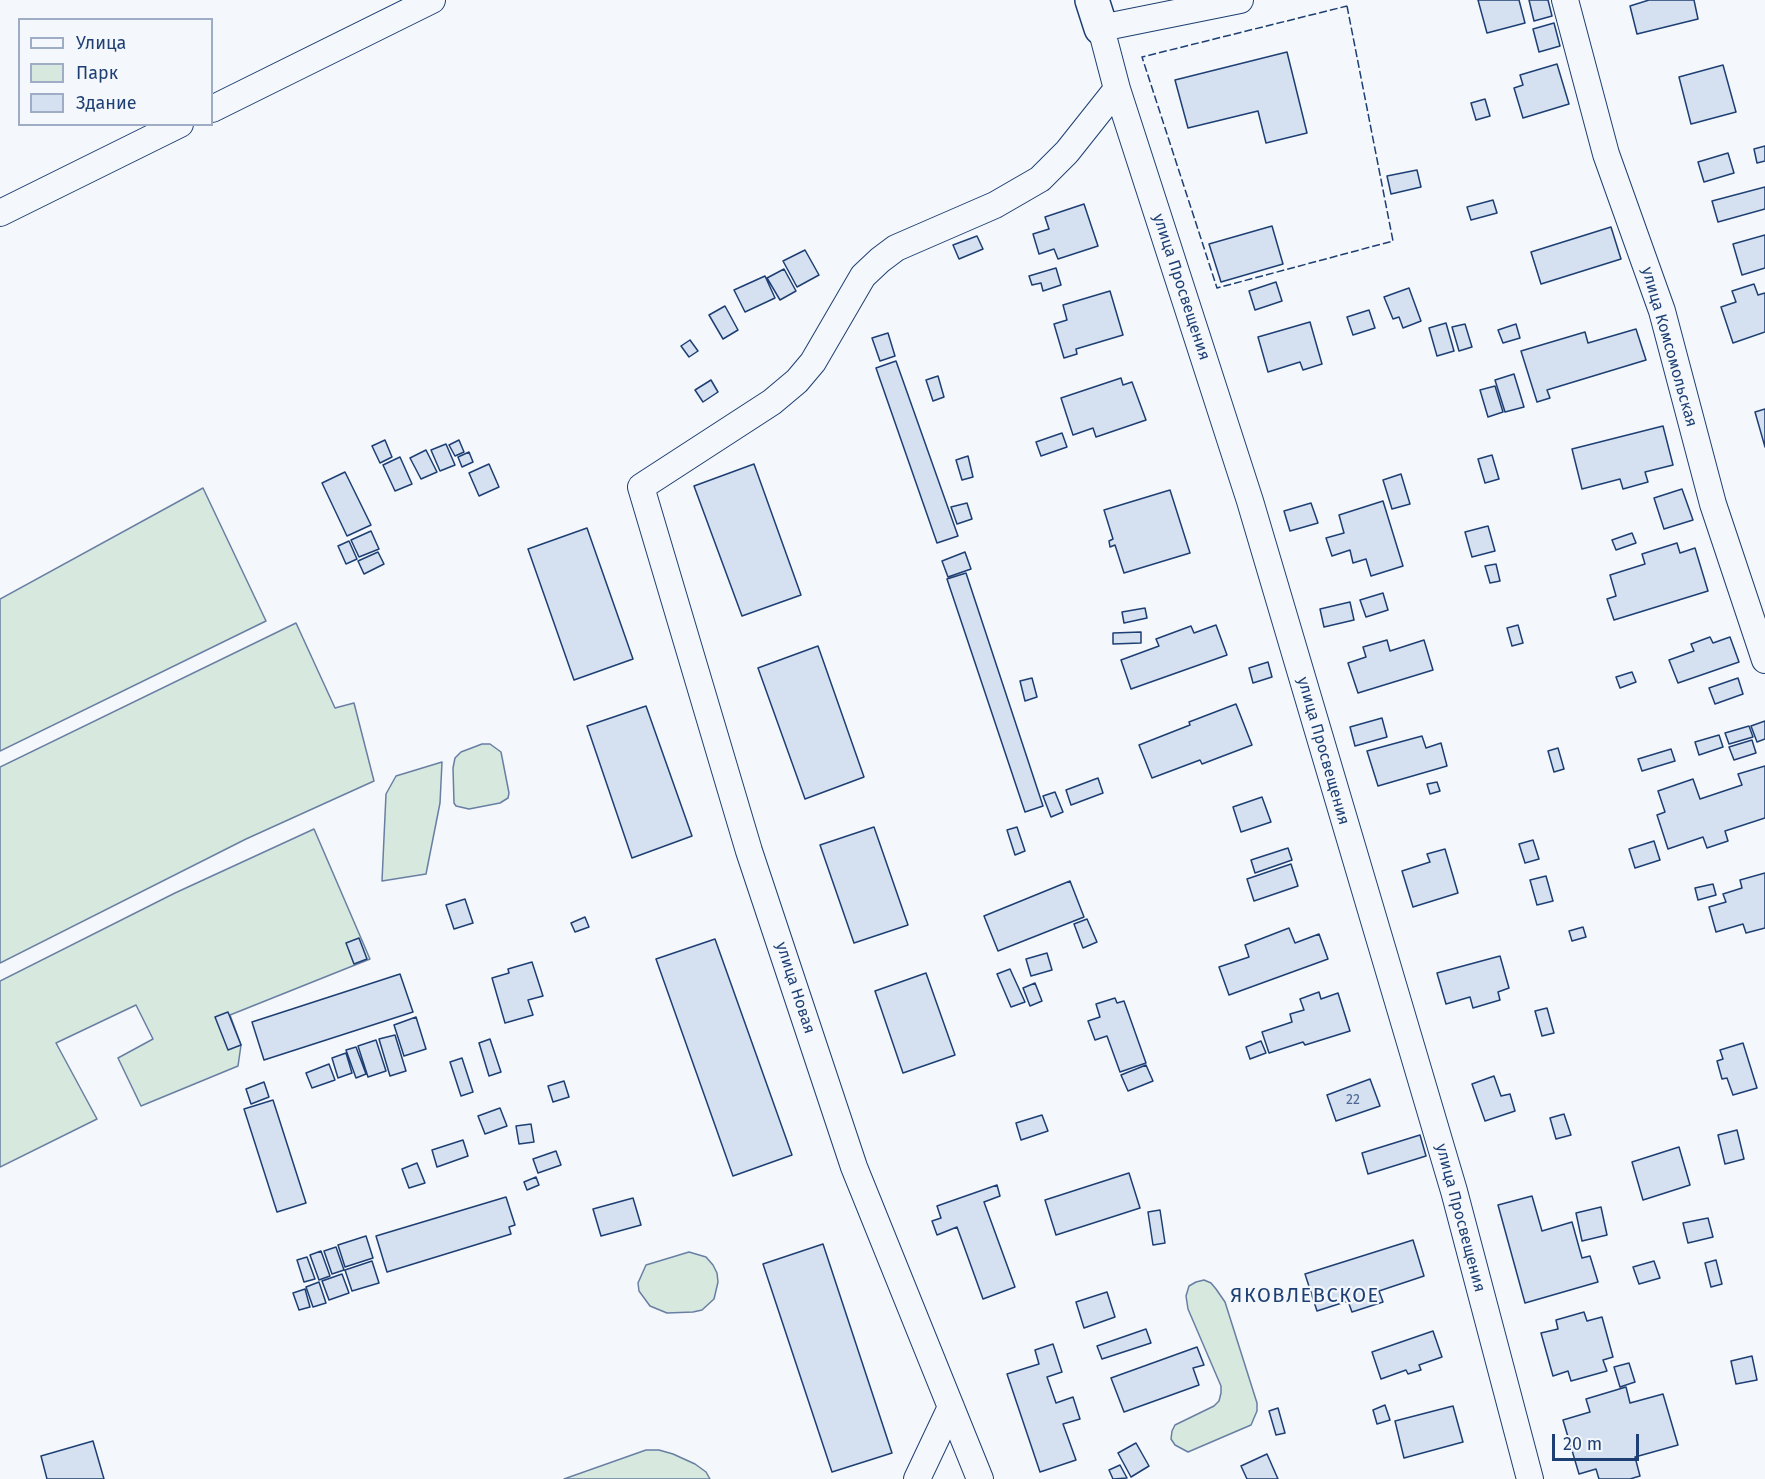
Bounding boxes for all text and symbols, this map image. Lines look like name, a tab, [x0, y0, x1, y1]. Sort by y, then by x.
legend	[18, 18, 213, 126]
text: Улица	[76, 32, 126, 54]
text: Парк	[76, 62, 118, 84]
text: Здание	[76, 92, 137, 114]
street label: улица Просвещения	[1148, 211, 1214, 363]
street label: улица Комсомольская	[1637, 265, 1701, 429]
street label: улица Просвещения	[1293, 675, 1353, 827]
street label: улица Новая	[771, 940, 819, 1036]
house number: 22	[1346, 1092, 1360, 1108]
street label: улица Просвещения	[1431, 1142, 1489, 1294]
district label: ЯКОВЛЕВСКОЕ	[1230, 1284, 1380, 1308]
scale bar	[1555, 1422, 1642, 1460]
text: 20 m	[1563, 1433, 1602, 1455]

